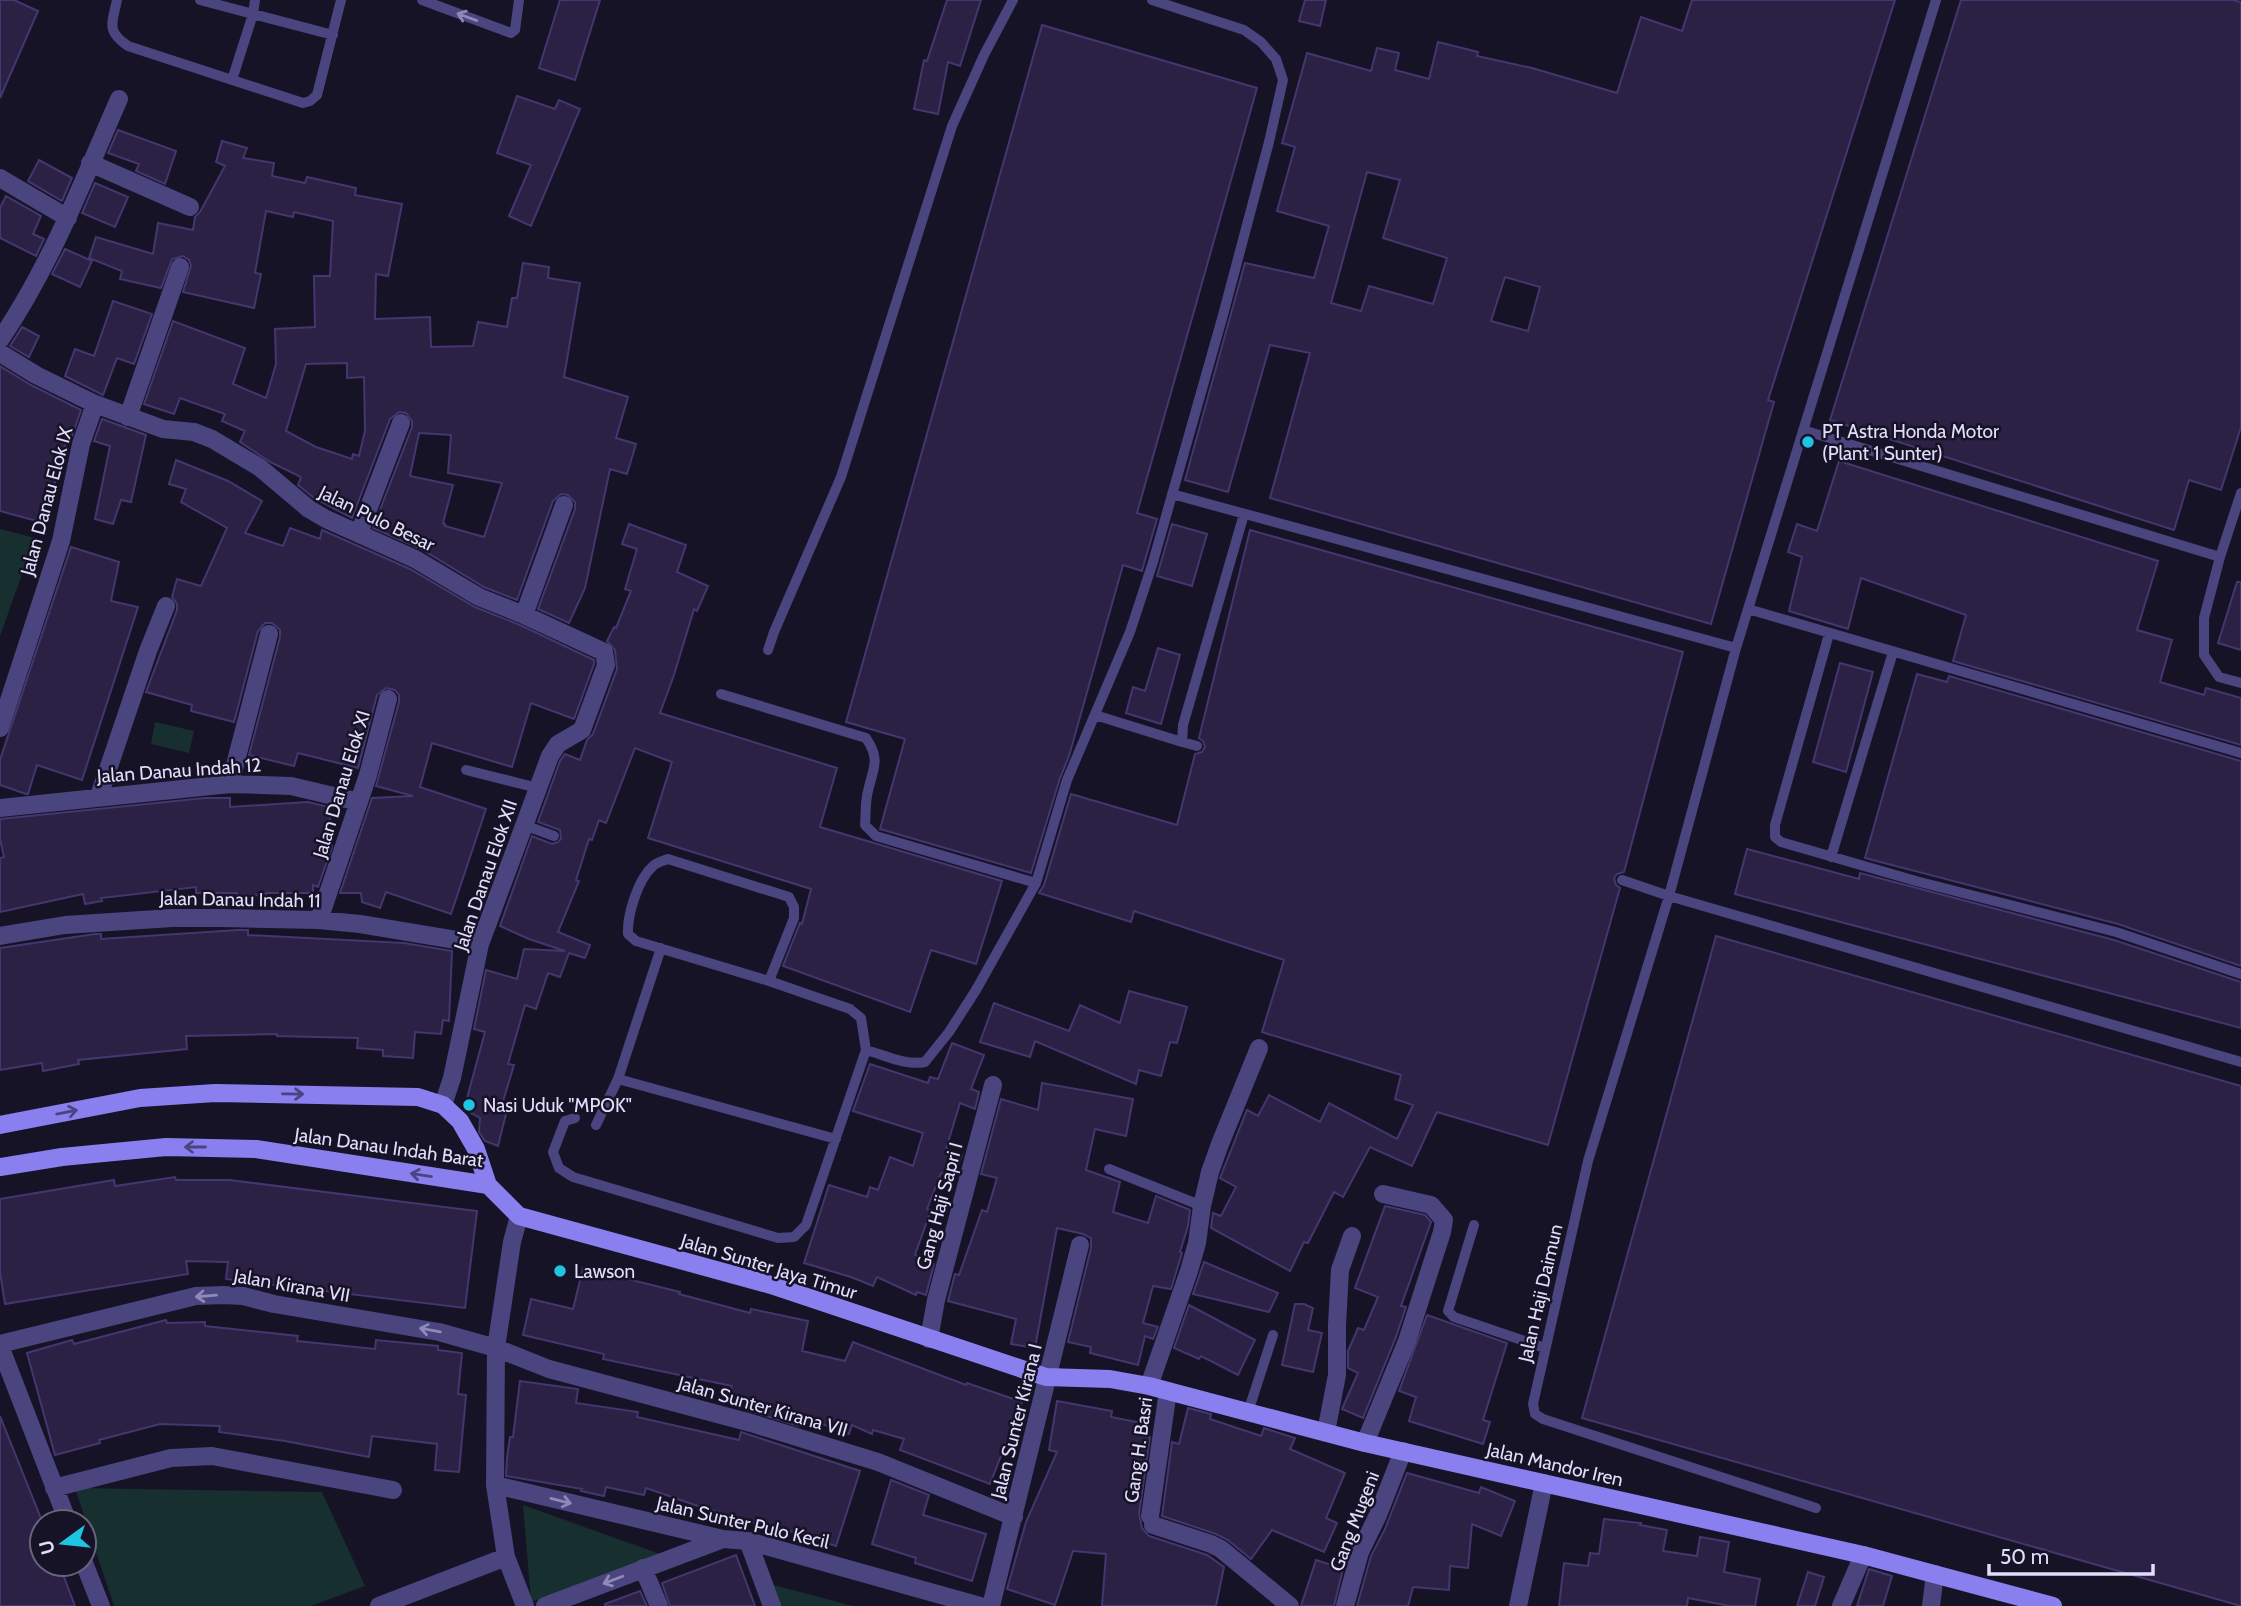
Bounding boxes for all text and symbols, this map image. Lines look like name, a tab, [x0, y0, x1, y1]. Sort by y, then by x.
one-way arrow	[457, 10, 479, 22]
place label: PT Astra Honda Motor (Plant 1 Sunter)	[1822, 420, 1999, 465]
street label: Jalan Danau Elok IX	[15, 423, 78, 579]
marker: PT Astra Honda Motor (Plant 1 Sunter)	[1800, 434, 1816, 450]
street label: Jalan Pulo Besar	[314, 480, 439, 556]
street label: Jalan Danau Elok XI	[308, 707, 375, 862]
street label: Jalan Danau Indah 12	[95, 753, 262, 788]
street label: Jalan Danau Elok XII	[449, 797, 522, 955]
street label: Jalan Danau Indah 11	[158, 887, 321, 912]
one-way arrow	[281, 1088, 304, 1101]
place label: Nasi Uduk "MPOK"	[483, 1094, 632, 1117]
marker: Nasi Uduk "MPOK"	[461, 1097, 477, 1113]
one-way arrow	[55, 1105, 78, 1118]
street label: Jalan Danau Indah Barat	[292, 1123, 485, 1172]
one-way arrow	[184, 1140, 207, 1154]
street label: Gang Haji Sapri I	[911, 1140, 968, 1272]
one-way arrow	[410, 1168, 433, 1181]
street label: Jalan Haji Daimun	[1513, 1222, 1568, 1365]
street label: Jalan Sunter Jaya Timur	[677, 1228, 860, 1304]
place label: Lawson	[574, 1260, 635, 1283]
marker: Lawson	[552, 1263, 568, 1279]
street label: Jalan Kirana VII	[231, 1264, 352, 1307]
one-way arrow	[195, 1290, 218, 1303]
one-way arrow	[419, 1323, 442, 1336]
street label: Jalan Sunter Kirana I	[986, 1341, 1047, 1502]
street label: Jalan Sunter Kirana VII	[674, 1371, 850, 1442]
street label: Gang H. Basri	[1120, 1396, 1157, 1504]
street label: Jalan Mandor Iren	[1483, 1437, 1625, 1491]
street label: Gang Mugeni	[1325, 1468, 1384, 1574]
street label: Jalan Sunter Pulo Kecil	[653, 1491, 832, 1554]
one-way arrow	[549, 1495, 572, 1508]
north arrow	[28, 1508, 98, 1578]
scale bar	[1989, 1532, 2154, 1576]
text: U	[34, 1538, 60, 1557]
text: 50 m	[2000, 1544, 2049, 1569]
one-way arrow	[602, 1575, 624, 1587]

